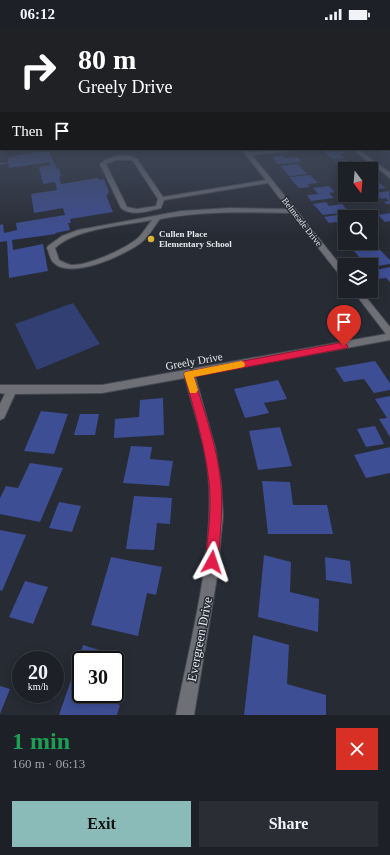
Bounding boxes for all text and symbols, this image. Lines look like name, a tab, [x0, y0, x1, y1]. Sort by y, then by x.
text: 06:12	[20, 6, 55, 22]
icon: right	[12, 44, 64, 96]
text: 80 m	[78, 44, 136, 75]
text: Greely Drive	[78, 77, 172, 97]
icon: arrive	[51, 120, 73, 142]
text: Then	[12, 123, 43, 139]
north arrow	[338, 162, 378, 202]
map controls	[338, 162, 378, 298]
street label: Belmeade Drive	[280, 196, 324, 248]
button: search	[338, 210, 378, 250]
place label: Cullen Place Elementary School	[159, 229, 232, 249]
marker: Cullen Place Elementary School	[146, 234, 156, 244]
button: layers	[338, 258, 378, 298]
pin	[327, 305, 361, 346]
icon: arrive	[333, 311, 355, 333]
street label: Greely Drive	[165, 350, 224, 372]
position arrow	[191, 541, 233, 583]
street label: Evergreen Drive	[184, 595, 215, 683]
speed limit sign: 30	[72, 651, 124, 703]
text: 20	[28, 661, 48, 683]
text: km/h	[28, 681, 48, 692]
text: 1 min	[12, 728, 70, 754]
button: close	[336, 728, 378, 770]
text: 160 m · 06:13	[12, 756, 85, 771]
button: Exit	[12, 801, 191, 847]
button: Share	[199, 801, 378, 847]

